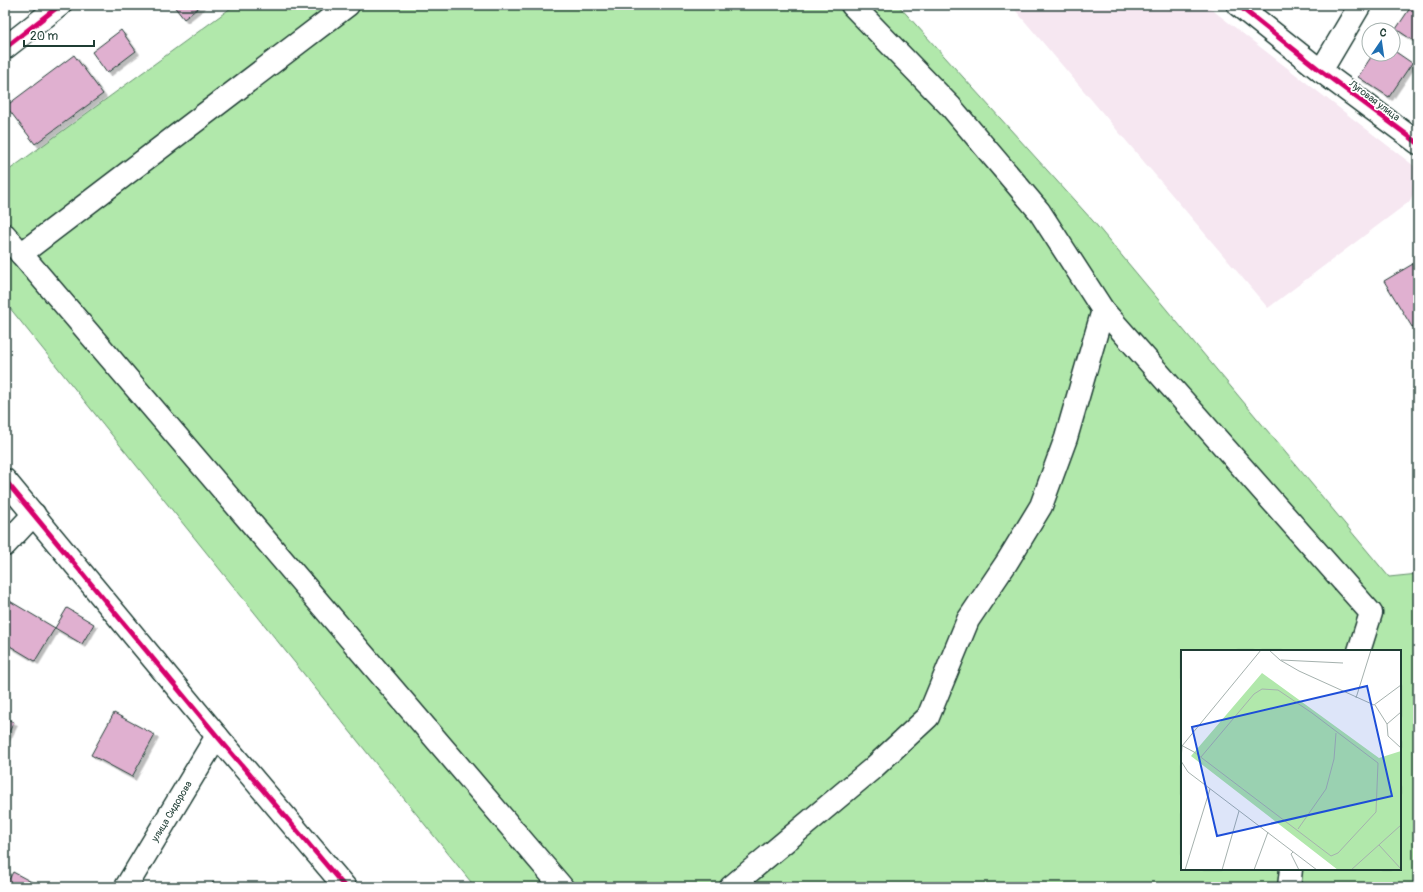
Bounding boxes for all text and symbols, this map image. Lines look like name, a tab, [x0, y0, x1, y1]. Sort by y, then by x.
scale bar	[24, 22, 94, 48]
north arrow	[1361, 22, 1401, 62]
text: С	[1378, 26, 1388, 40]
text: 20 m	[30, 29, 59, 44]
street label: Луговая улица	[1346, 77, 1402, 124]
inset map	[1181, 650, 1401, 870]
street label: улица Сидорова	[148, 779, 195, 845]

